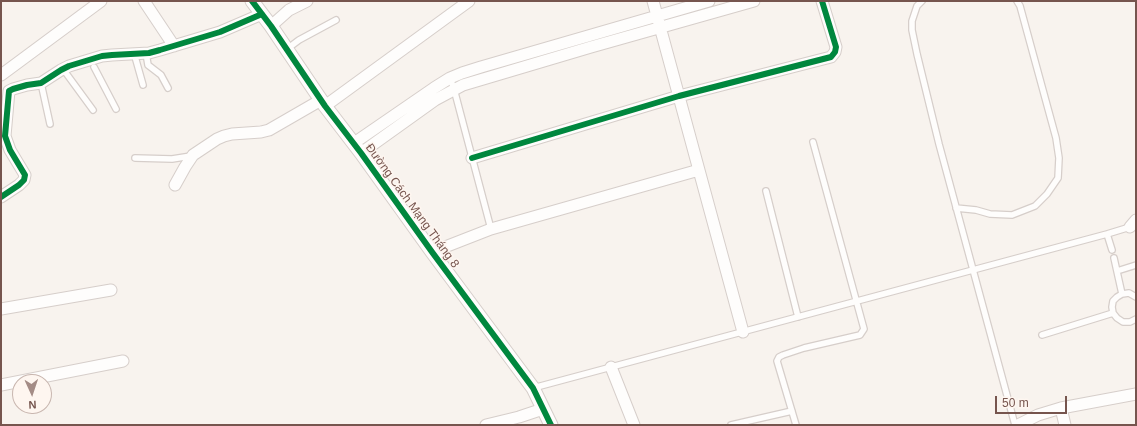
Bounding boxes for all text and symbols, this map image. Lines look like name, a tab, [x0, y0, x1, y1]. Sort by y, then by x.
street label: Đường Cách Mạng Tháng 8	[362, 141, 462, 271]
north arrow	[12, 374, 52, 414]
scale bar	[997, 388, 1069, 414]
text: 50 m	[1002, 396, 1029, 410]
text: N	[28, 399, 37, 411]

